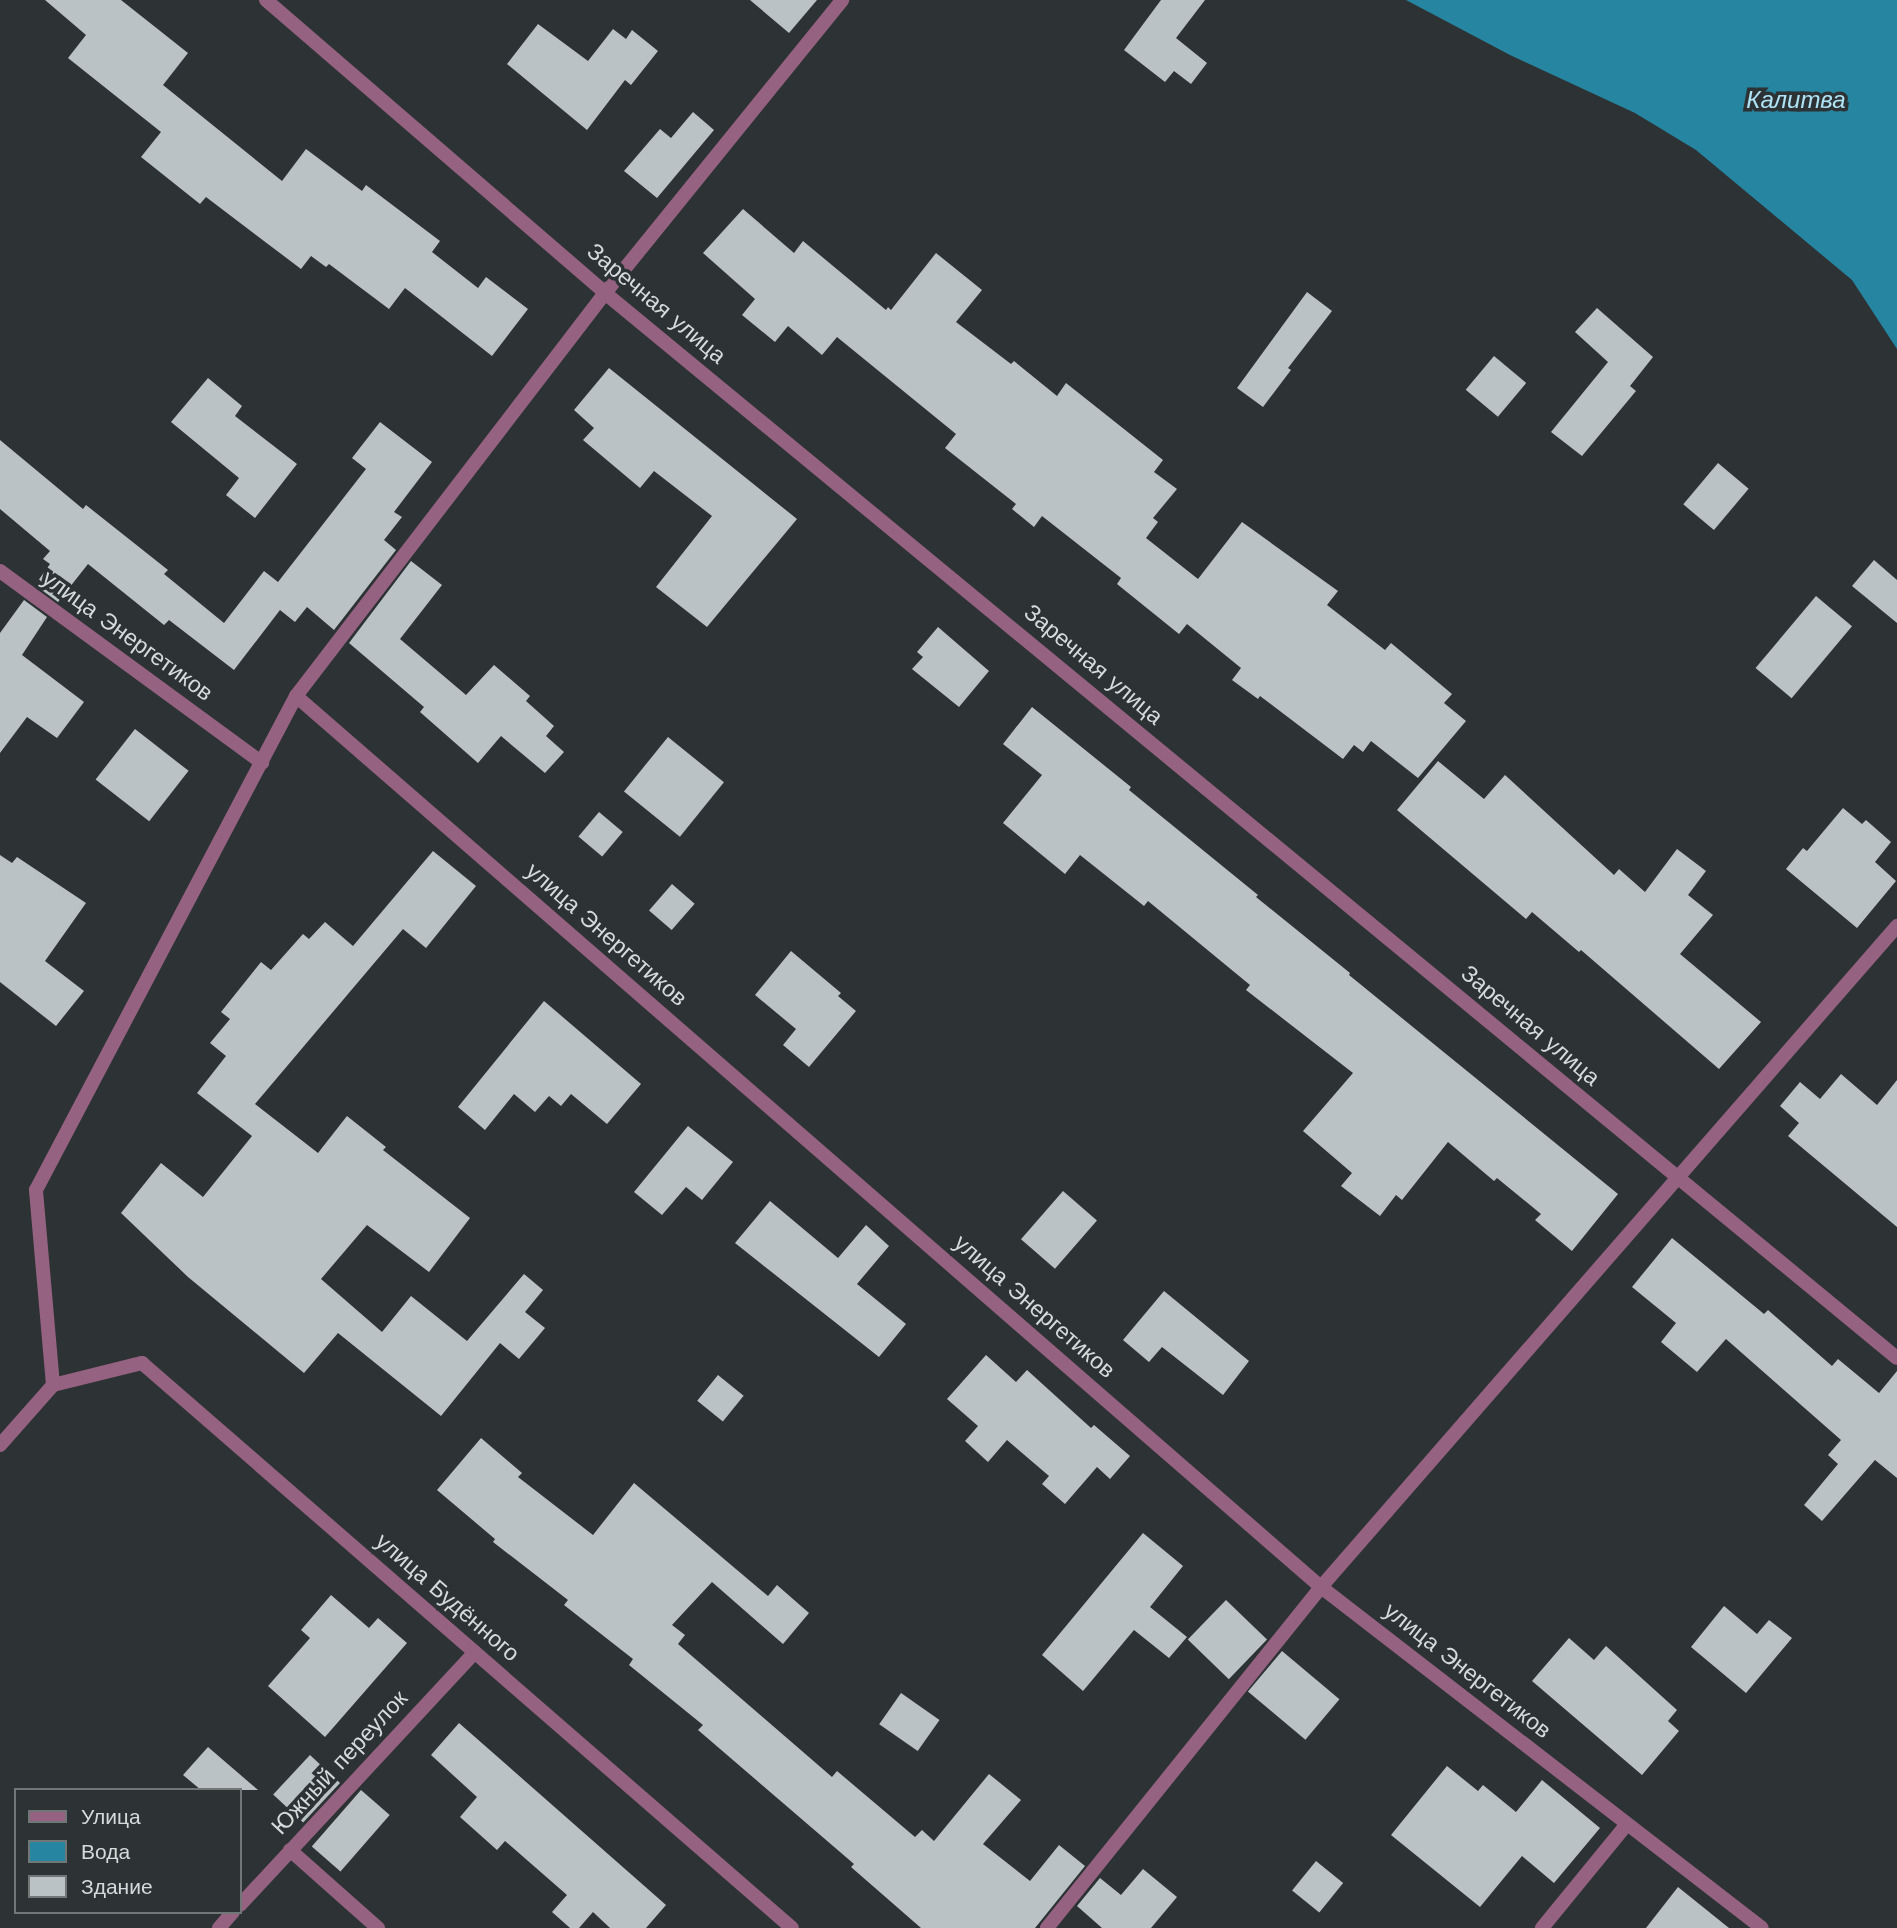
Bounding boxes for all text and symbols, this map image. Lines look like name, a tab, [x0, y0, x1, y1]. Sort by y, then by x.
water label: Калитва	[1746, 87, 1846, 115]
street label: Заречная улица	[581, 238, 731, 370]
street label: улица Энергетиков	[36, 565, 218, 707]
street label: Заречная улица	[1018, 599, 1168, 731]
street label: улица Энергетиков	[520, 857, 692, 1013]
street label: Заречная улица	[1455, 960, 1605, 1092]
street label: улица Энергетиков	[948, 1229, 1120, 1385]
street label: улица Будённого	[369, 1528, 525, 1668]
street label: улица Энергетиков	[1378, 1597, 1556, 1745]
street label: Южный переулок	[266, 1685, 414, 1841]
legend	[14, 1788, 242, 1914]
text: Улица	[81, 1804, 141, 1829]
text: Вода	[81, 1839, 130, 1864]
text: Здание	[81, 1874, 153, 1899]

